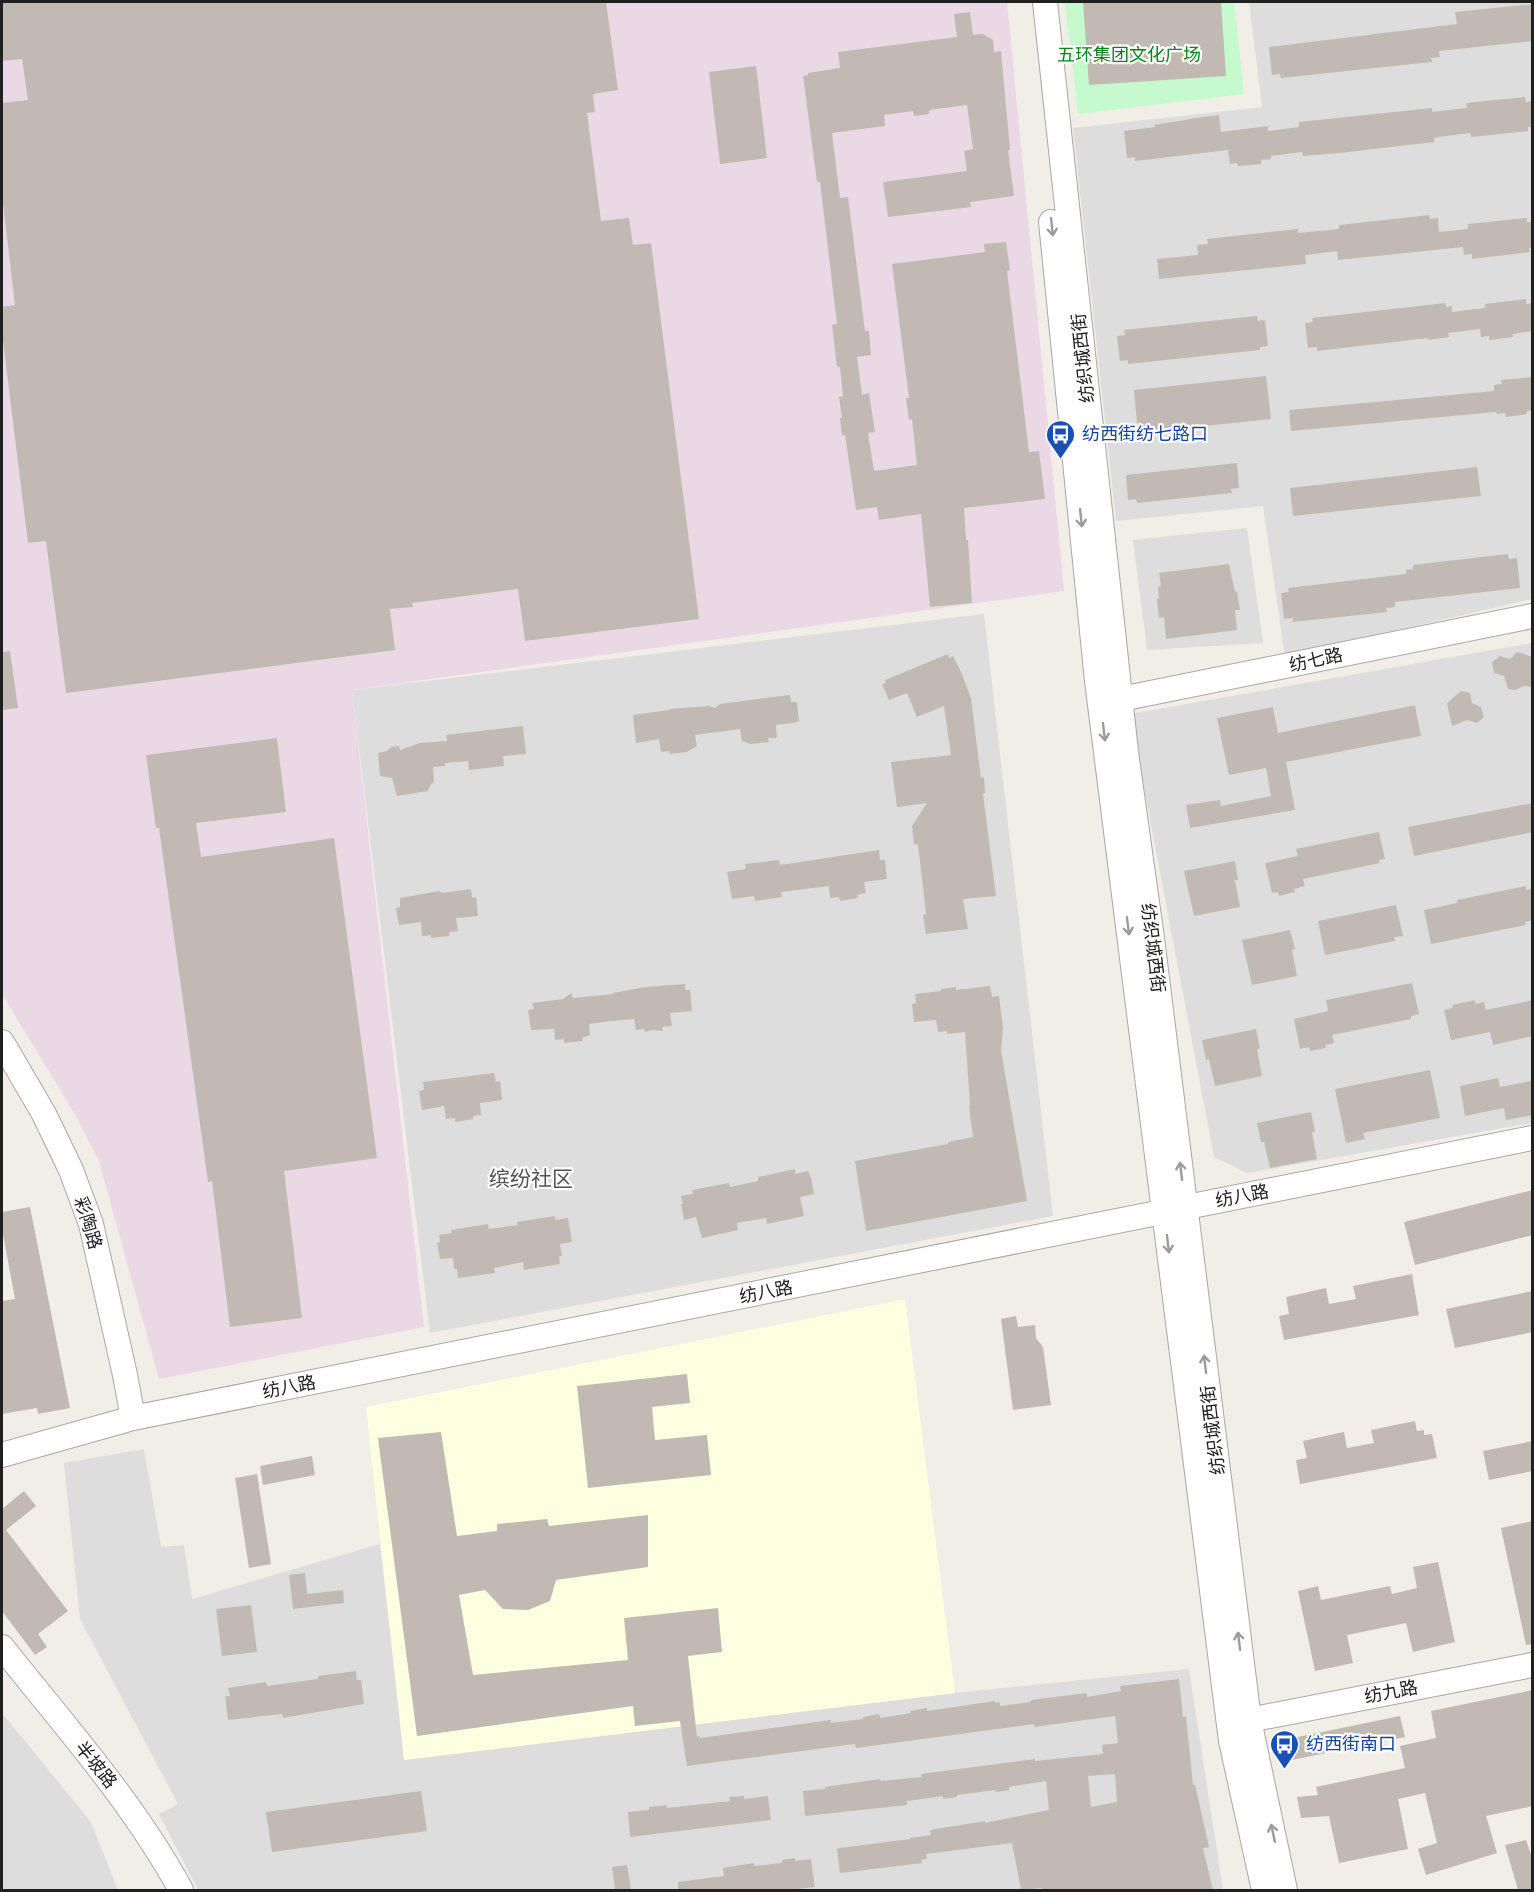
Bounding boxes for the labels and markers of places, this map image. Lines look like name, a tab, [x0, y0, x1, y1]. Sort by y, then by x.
bus stop icon: 纺西街纺七路口	[1045, 418, 1077, 460]
place label: 纺西街纺七路口	[1082, 423, 1208, 445]
bus stop icon: 纺西街南口	[1269, 1728, 1301, 1770]
place label: 纺西街南口	[1306, 1733, 1396, 1755]

